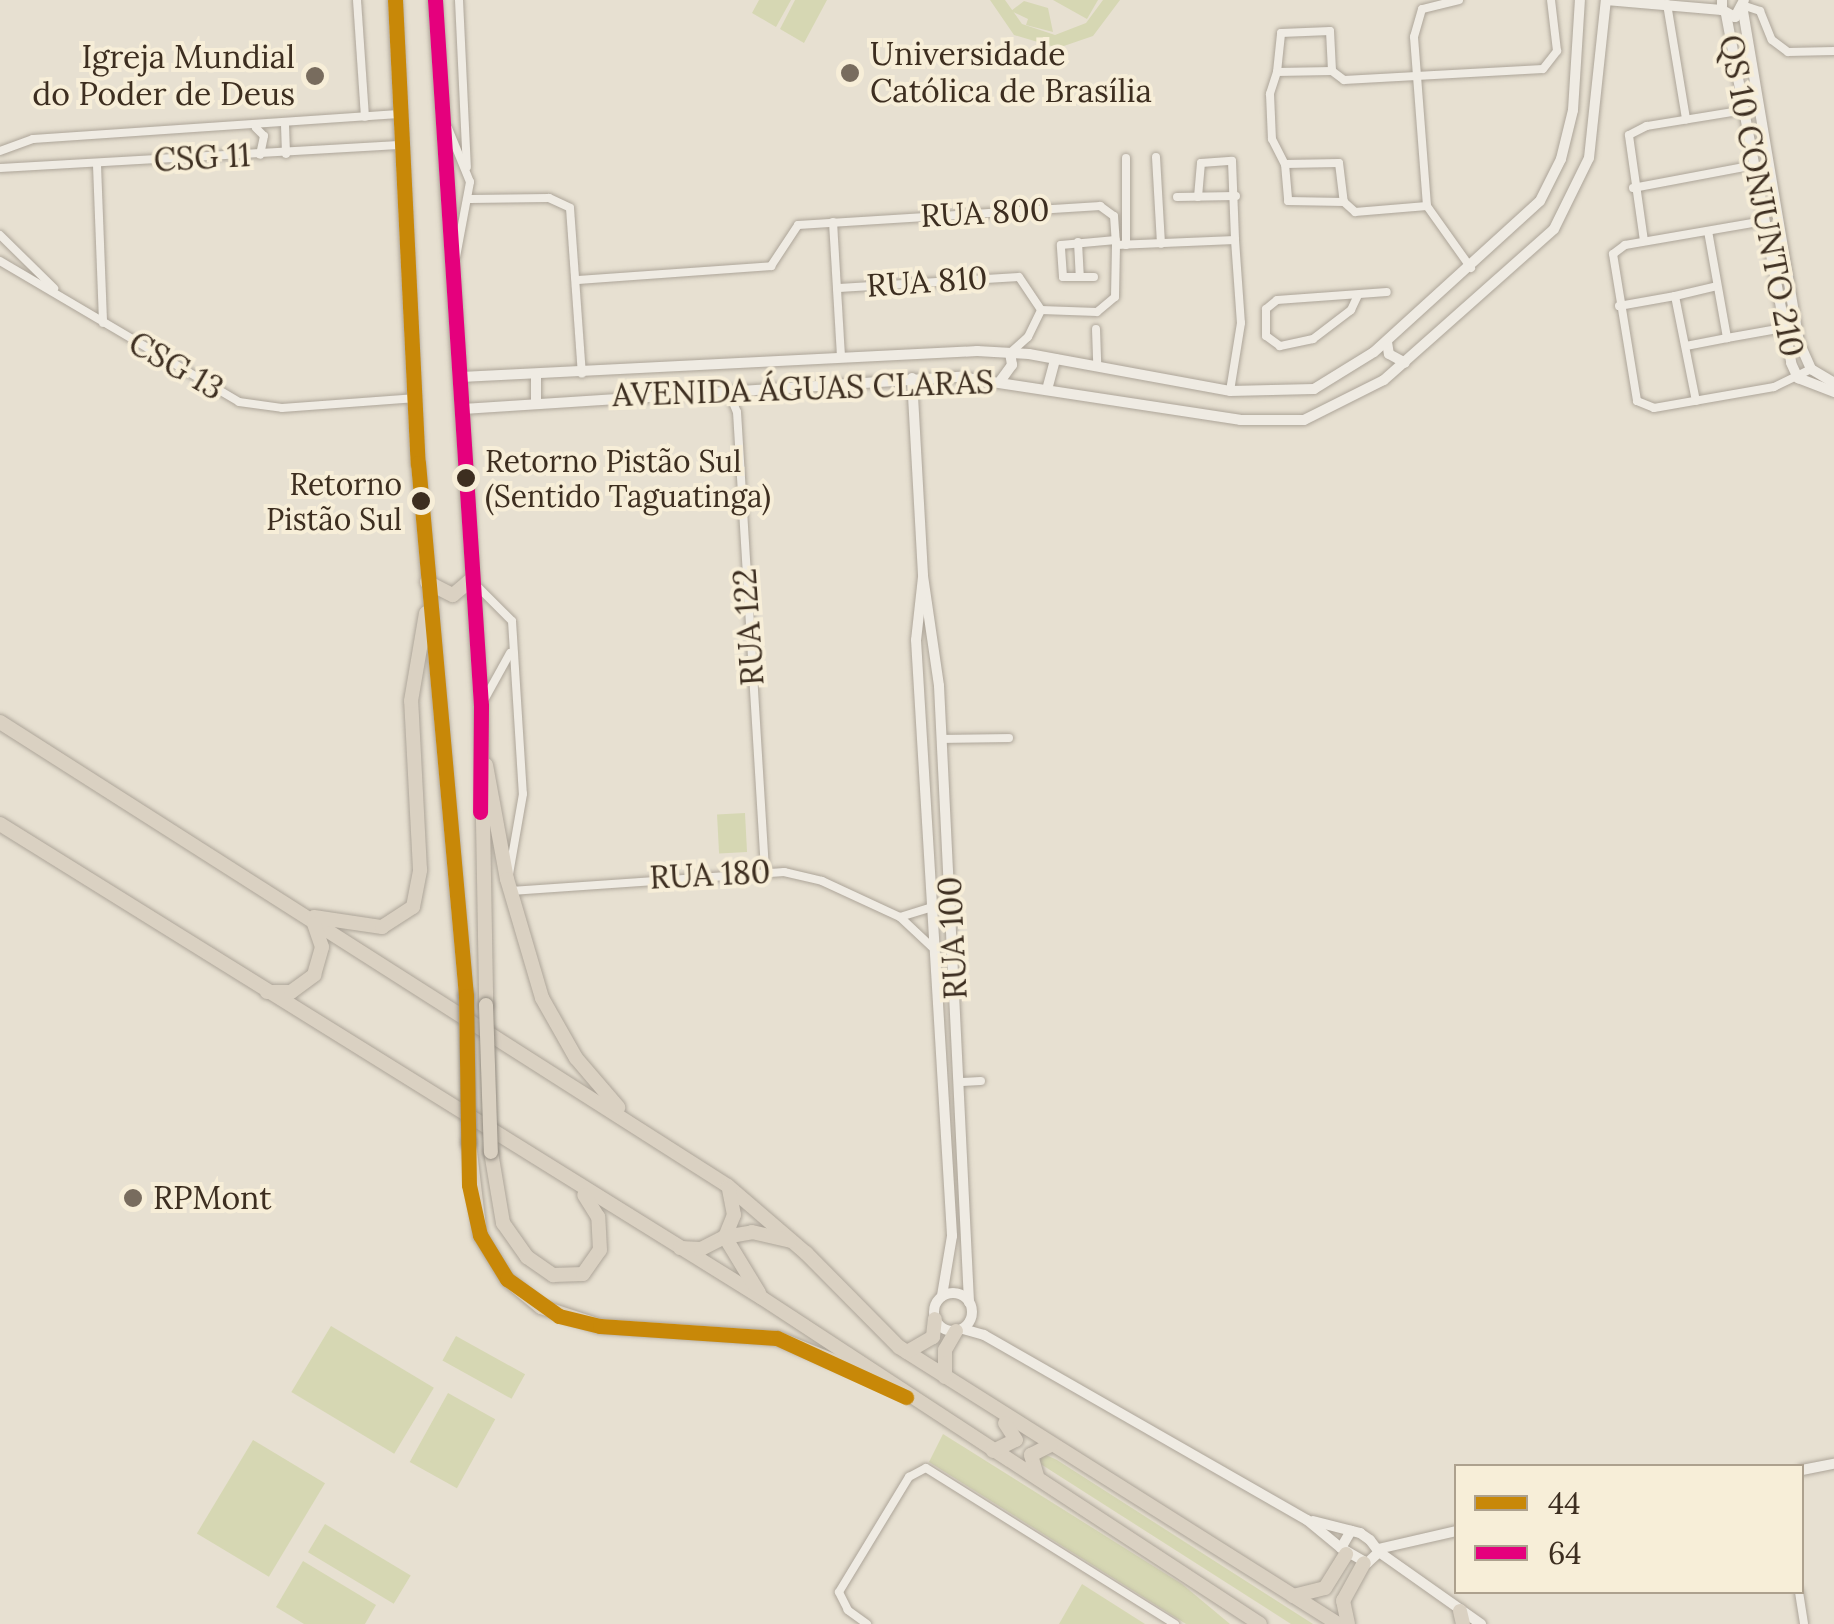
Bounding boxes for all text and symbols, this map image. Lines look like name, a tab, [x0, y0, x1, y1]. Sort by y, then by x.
street label: QS 10 CONJUNTO 210	[1711, 32, 1811, 360]
place label: Universidade Católica de Brasília	[870, 36, 1152, 111]
place label: Igreja Mundial do Poder de Deus	[32, 39, 295, 114]
marker: Universidade Católica de Brasília	[839, 62, 861, 84]
marker: Igreja Mundial do Poder de Deus	[304, 65, 326, 87]
street label: CSG 11	[153, 136, 251, 180]
street label: RUA 800	[919, 190, 1051, 236]
street label: RUA 810	[865, 259, 989, 305]
street label: CSG 13	[122, 324, 230, 408]
street label: AVENIDA ÁGUAS CLARAS	[612, 363, 994, 415]
place label: Retorno Pistão Sul (Sentido Taguatinga)	[485, 443, 771, 514]
place label: Retorno Pistão Sul	[266, 466, 402, 536]
marker: Retorno Pistão Sul (Sentido Taguatinga)	[456, 468, 476, 488]
marker: Retorno Pistão Sul	[411, 491, 431, 511]
street label: RUA 122	[726, 567, 772, 687]
street label: RUA 180	[649, 853, 771, 897]
street label: RUA 100	[931, 876, 975, 1000]
place label: RPMont	[153, 1179, 272, 1217]
marker: RPMont	[122, 1187, 144, 1209]
legend	[1454, 1464, 1804, 1594]
text: 44	[1548, 1484, 1581, 1522]
text: 64	[1548, 1534, 1582, 1572]

